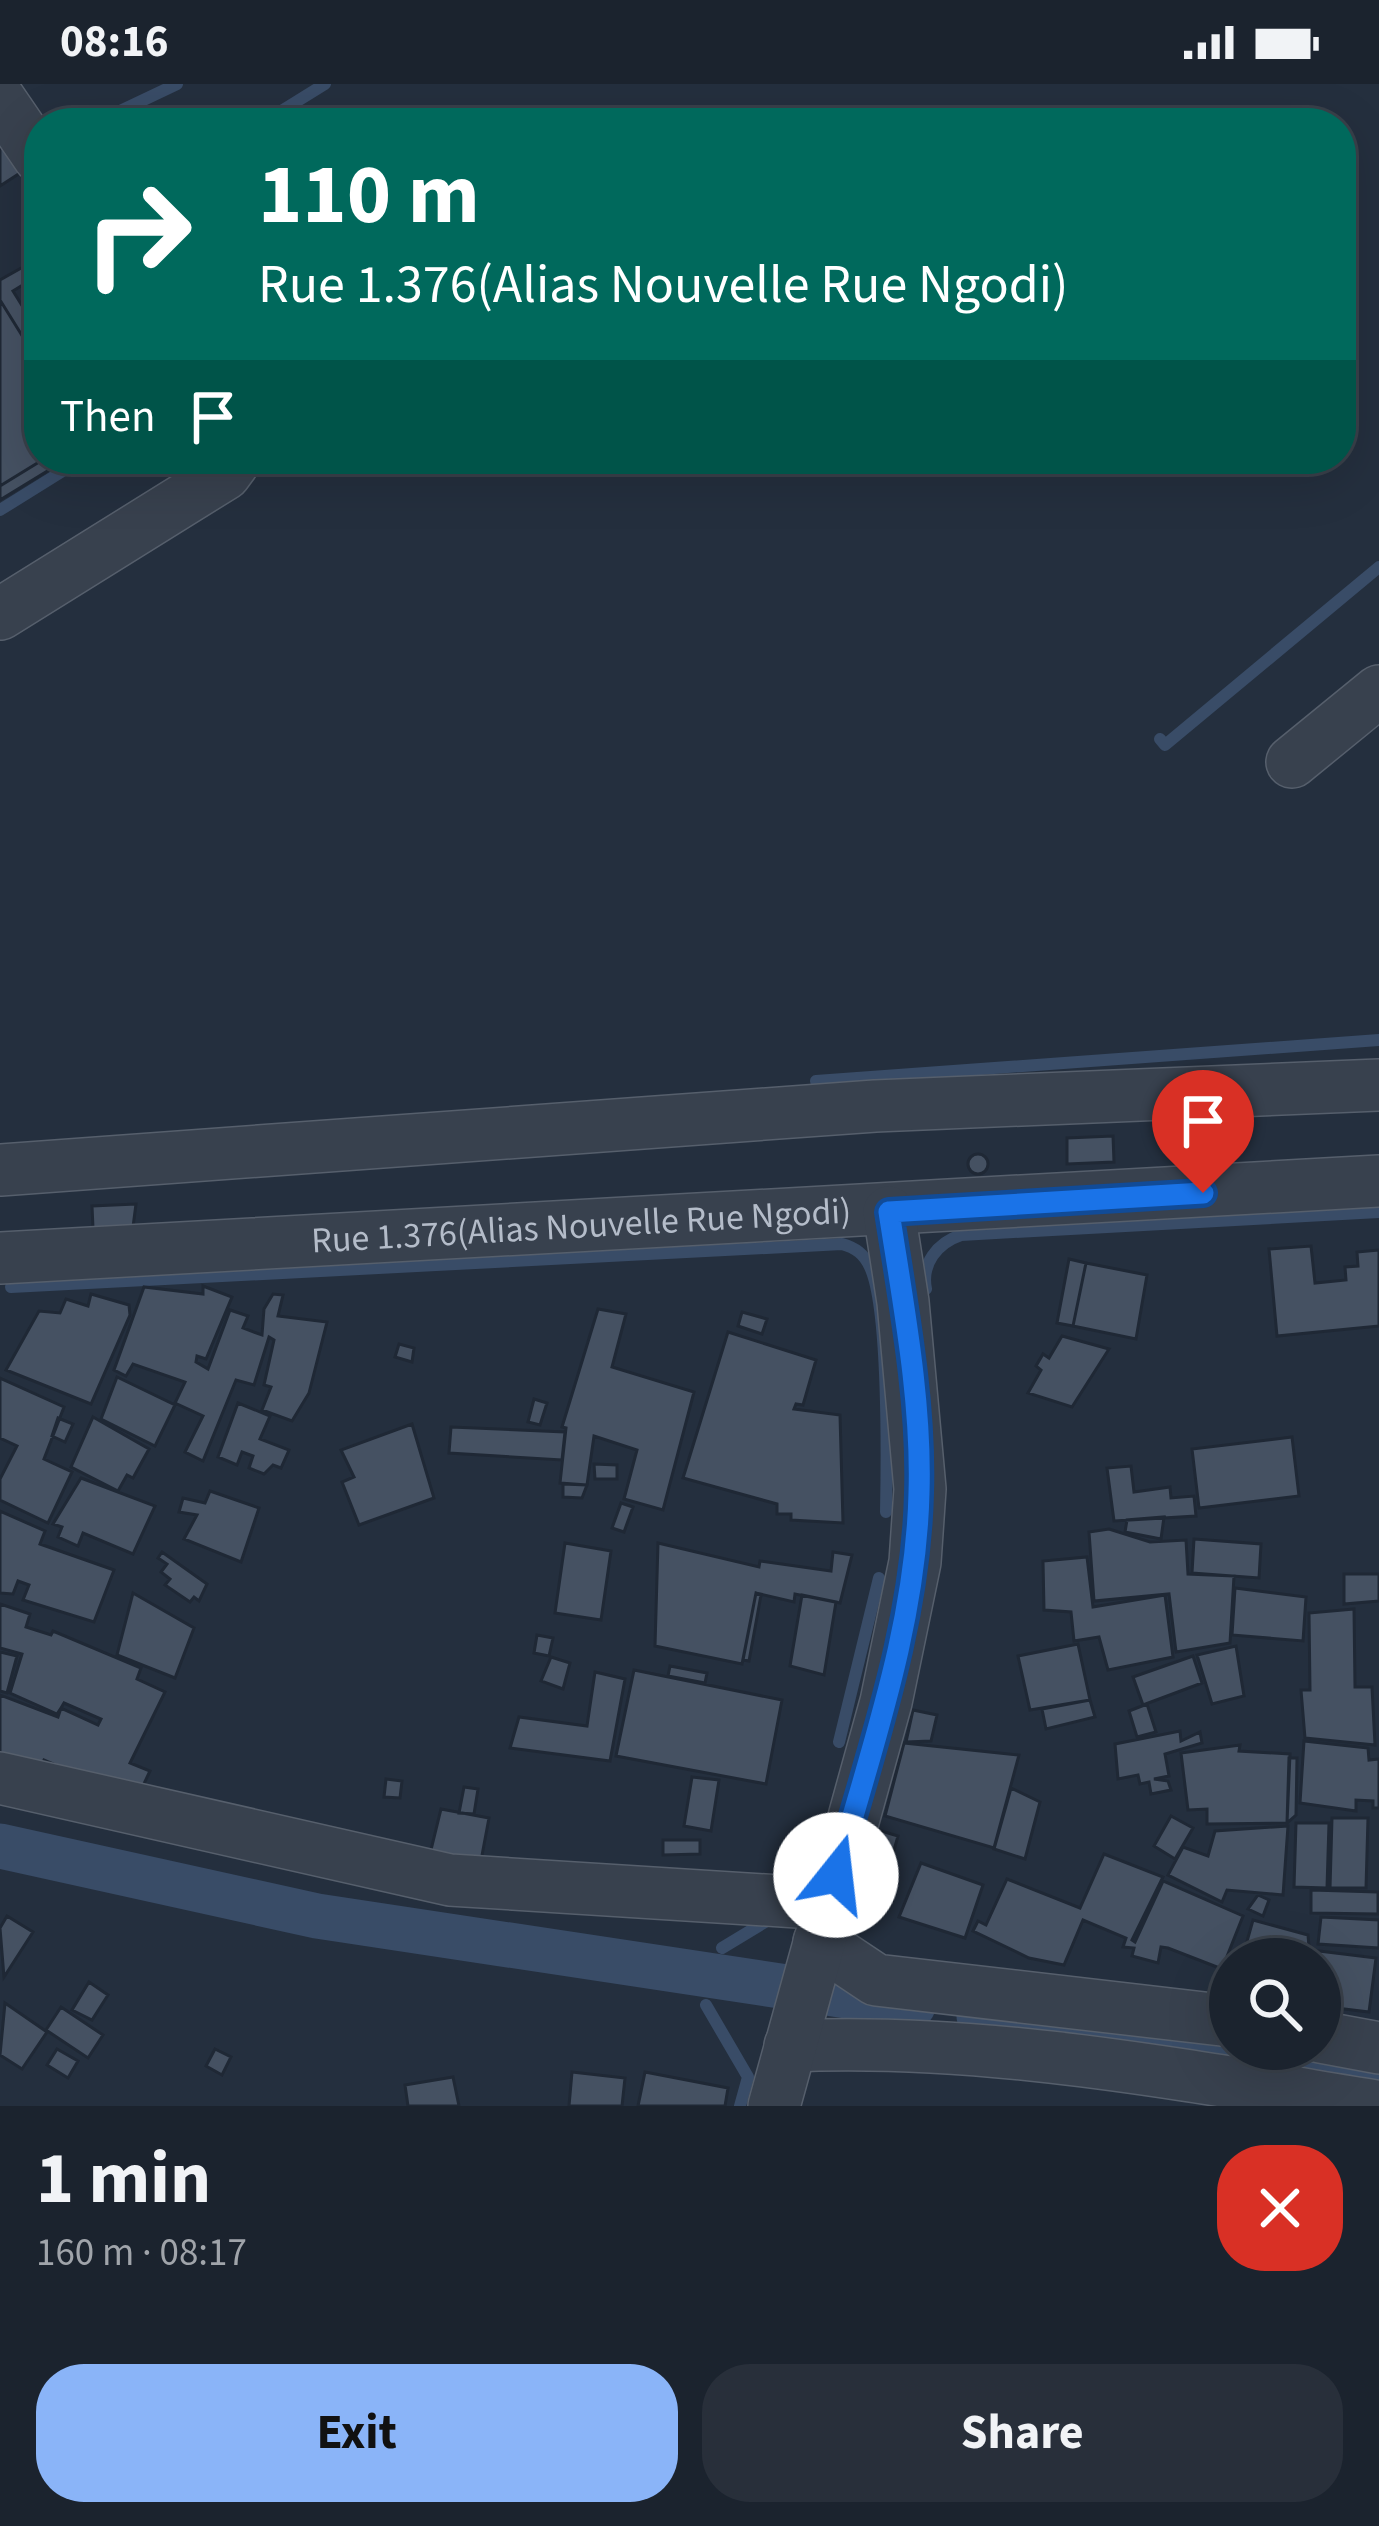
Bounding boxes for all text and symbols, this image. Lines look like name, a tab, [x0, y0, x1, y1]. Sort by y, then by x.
text: 08:16	[60, 10, 169, 74]
text: 110 m	[258, 136, 480, 256]
icon: right	[60, 156, 216, 312]
text: Rue 1.376(Alias Nouvelle Rue Ngodi)	[258, 247, 1068, 324]
icon: arrive	[180, 384, 246, 450]
text: Then	[60, 385, 156, 449]
pin	[1152, 1070, 1254, 1193]
icon: arrive	[1170, 1088, 1236, 1154]
street label: Rue 1.376(Alias Nouvelle Rue Ngodi)	[310, 1185, 852, 1266]
position arrow	[773, 1812, 899, 1938]
map controls	[1209, 1938, 1341, 2070]
button: search	[1209, 1938, 1341, 2070]
text: 1 min	[36, 2128, 211, 2231]
button: close	[1217, 2145, 1343, 2271]
text: 160 m · 08:17	[36, 2225, 247, 2281]
button: Exit	[36, 2364, 678, 2502]
button: Share	[702, 2364, 1343, 2502]

